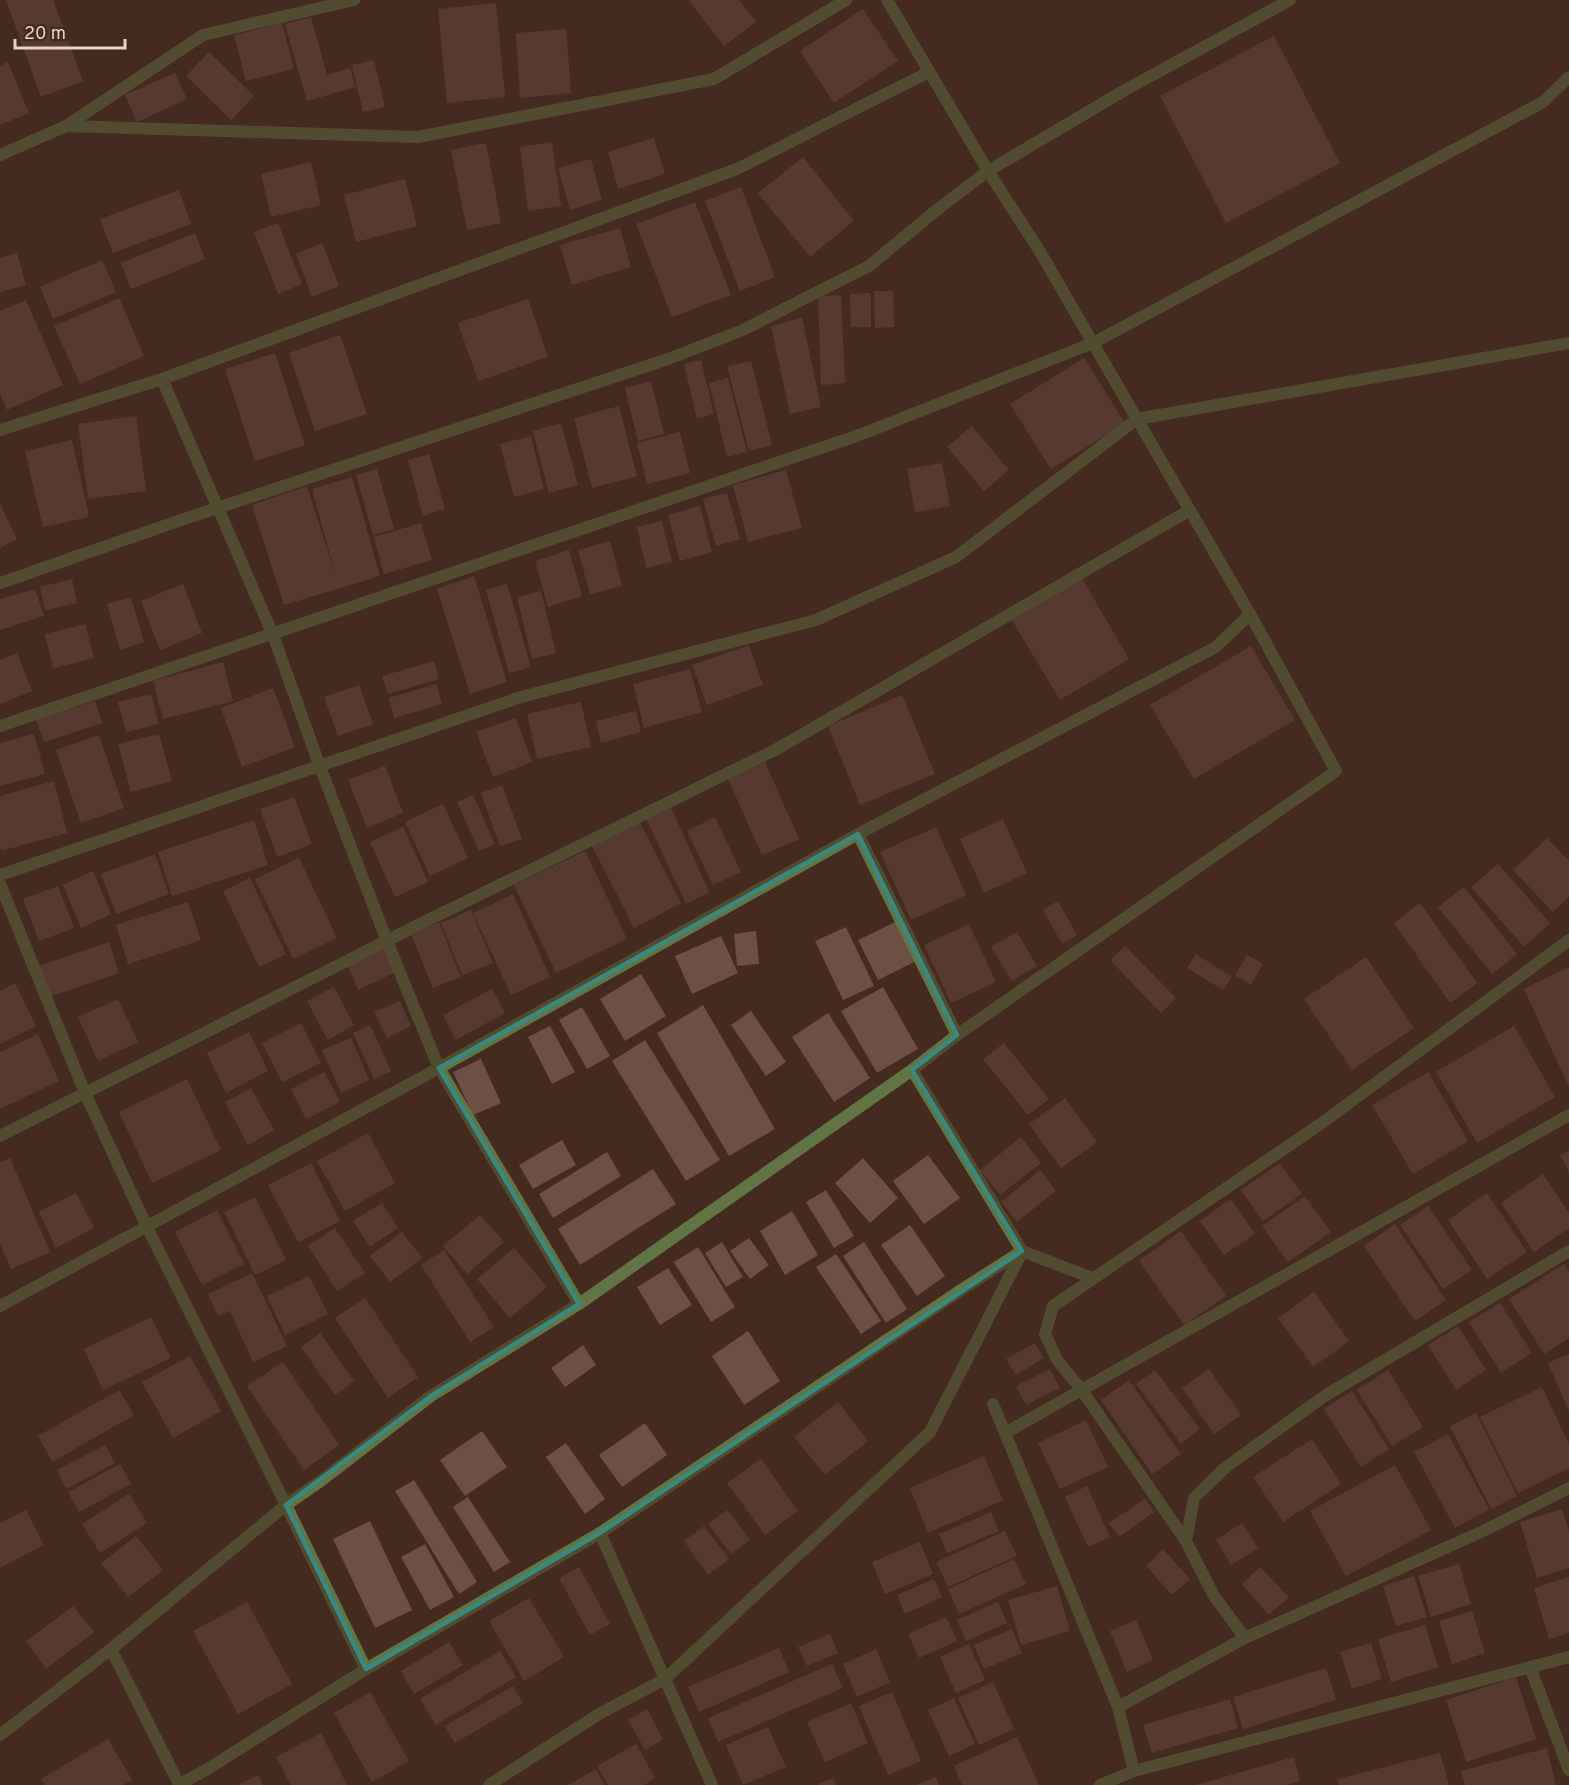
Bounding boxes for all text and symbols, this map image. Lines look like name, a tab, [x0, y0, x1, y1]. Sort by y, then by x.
scale bar	[15, 12, 124, 50]
text: 20 m	[24, 23, 66, 46]

